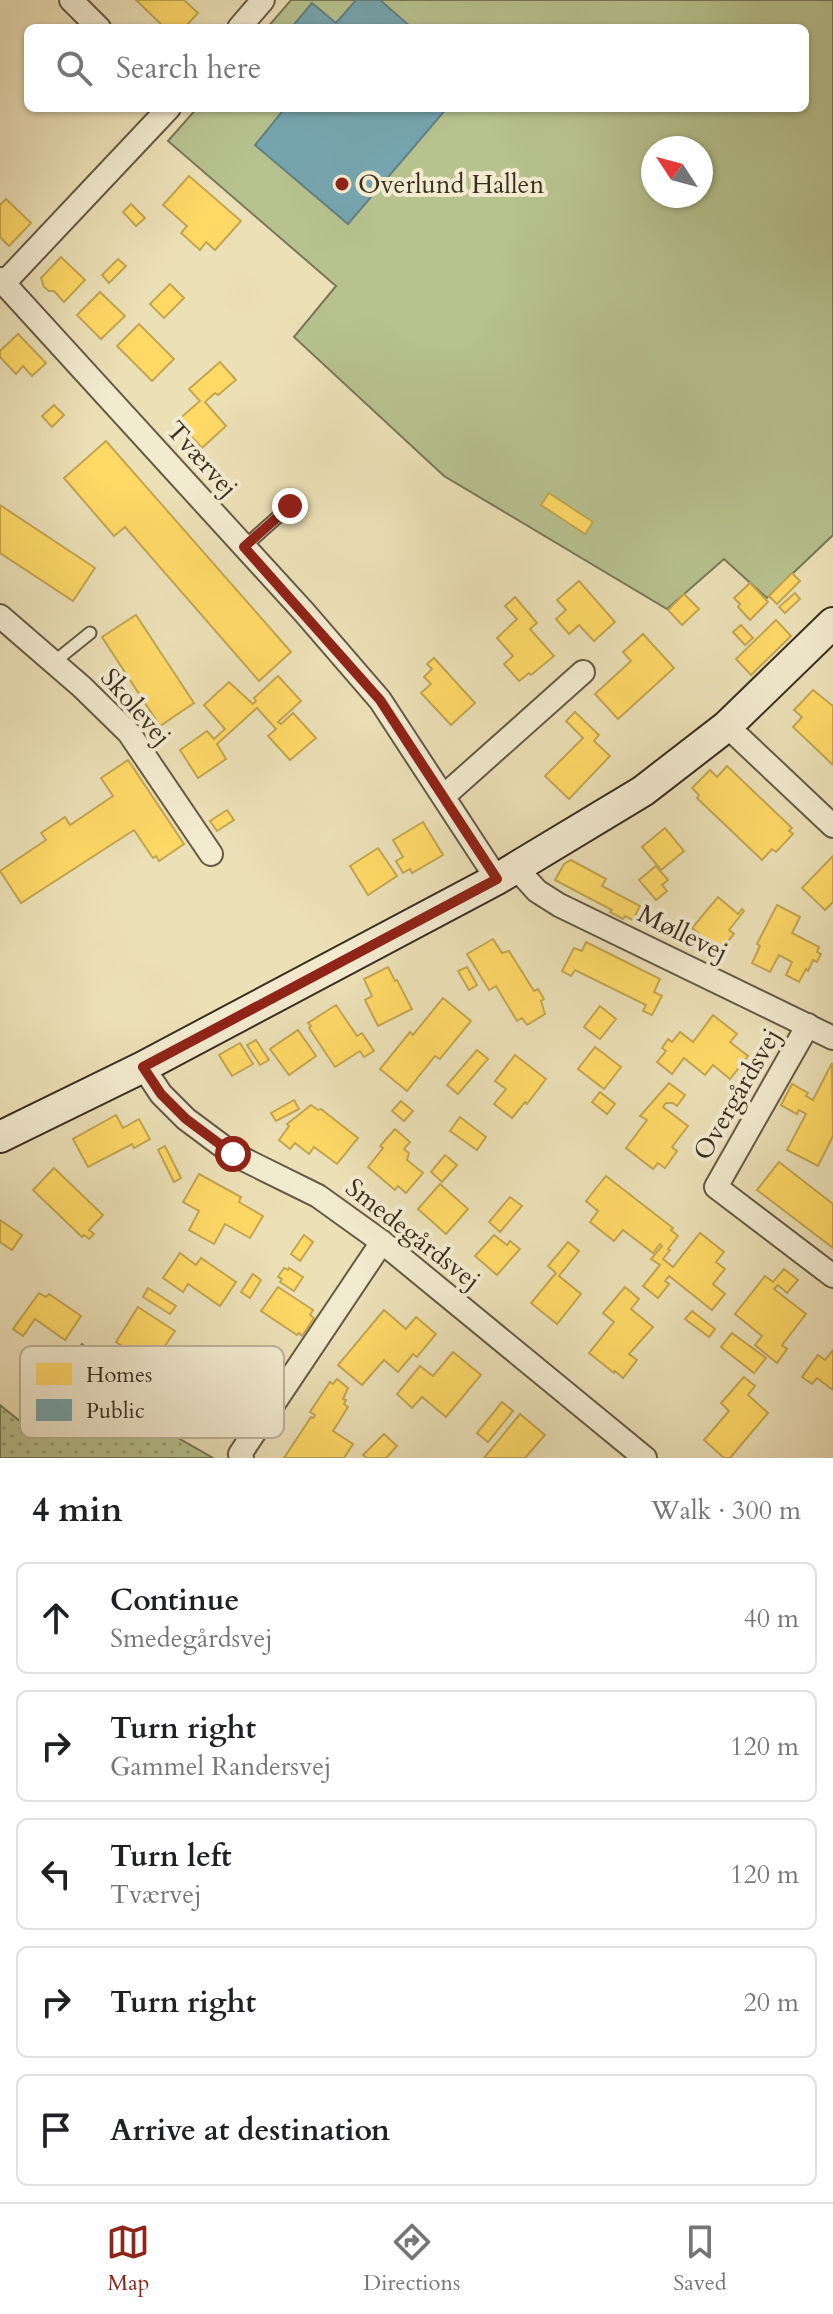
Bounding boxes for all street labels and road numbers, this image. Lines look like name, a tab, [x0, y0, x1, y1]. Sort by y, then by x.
street label: Tværvej	[158, 413, 246, 505]
street label: Skolevej	[93, 661, 179, 753]
street label: Møllevej	[632, 896, 734, 970]
street label: Overgårdsvej	[685, 1022, 789, 1166]
street label: Smedegårdsvej	[338, 1170, 488, 1298]

